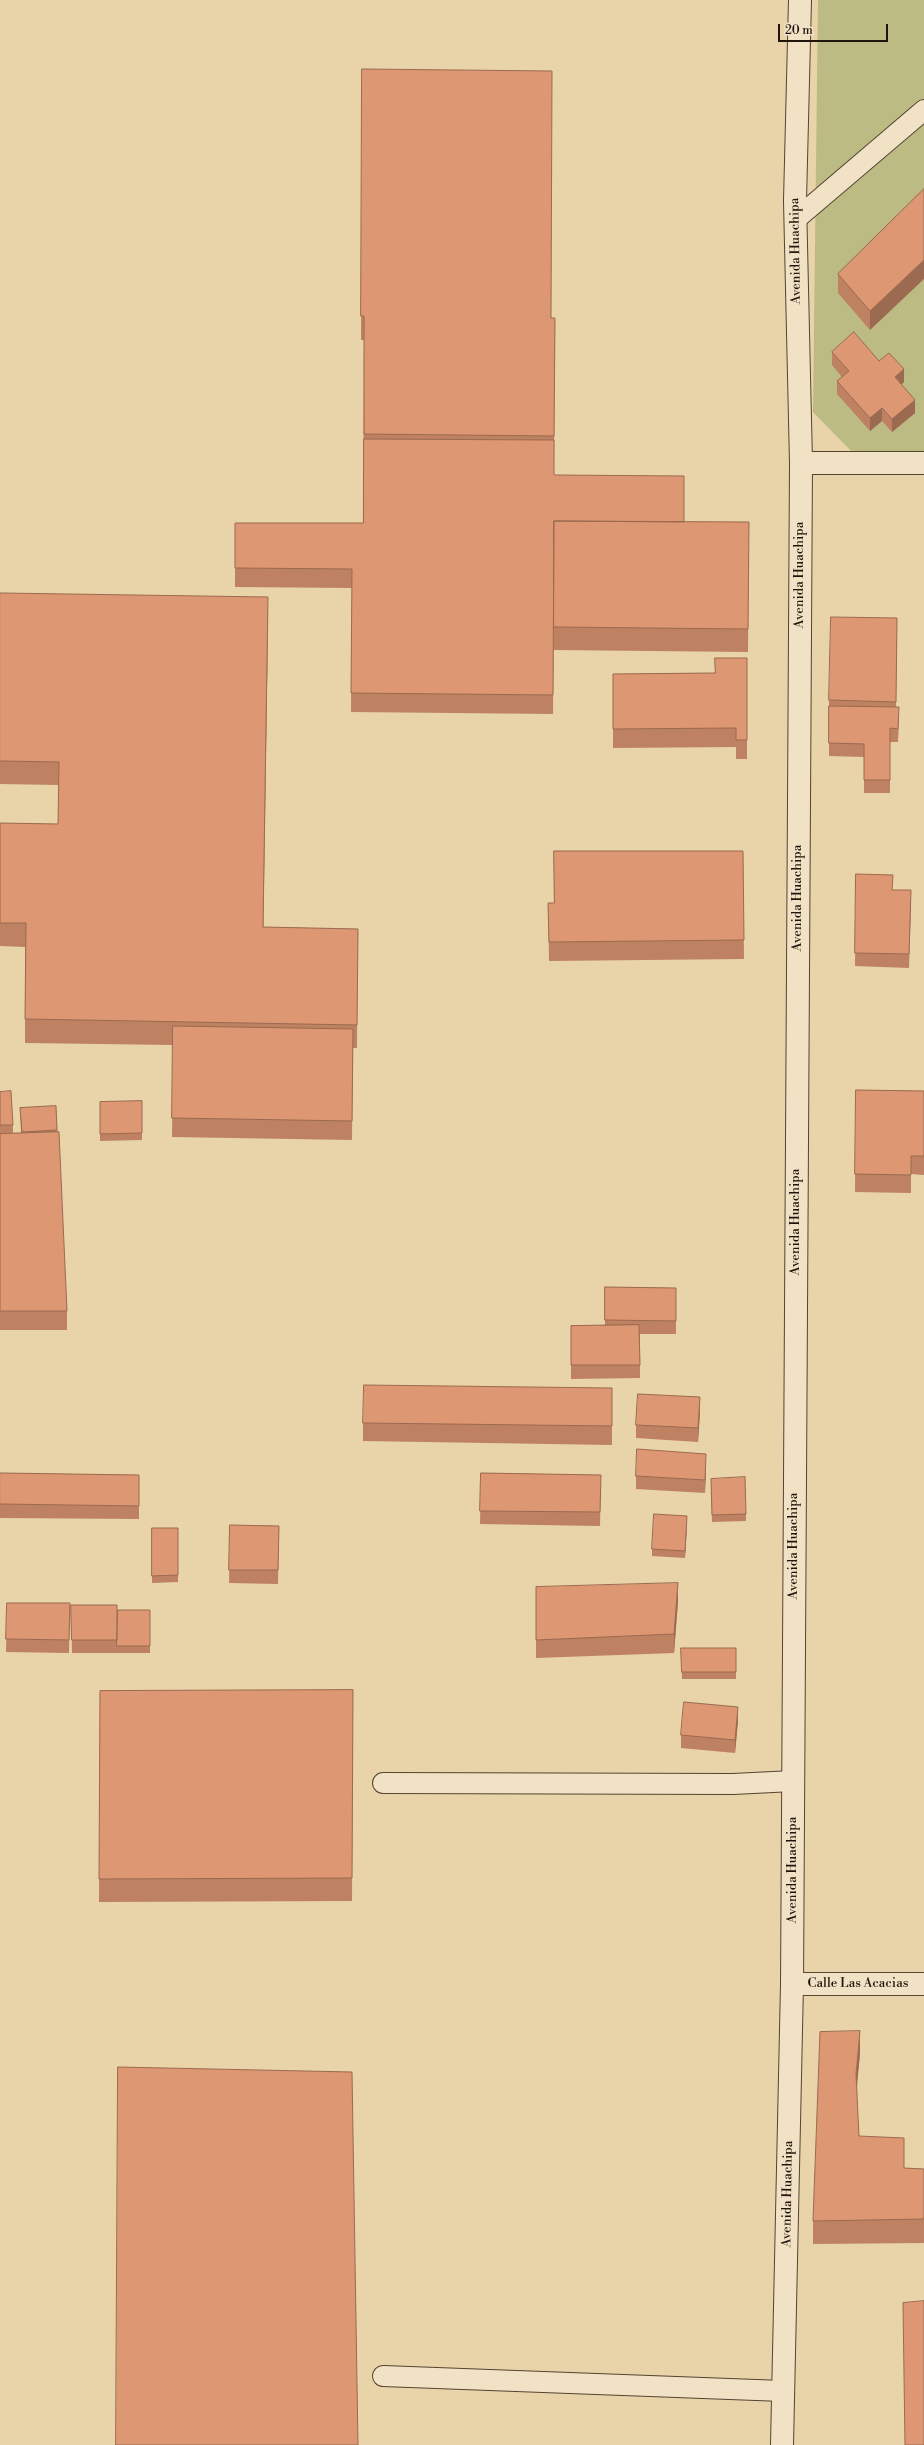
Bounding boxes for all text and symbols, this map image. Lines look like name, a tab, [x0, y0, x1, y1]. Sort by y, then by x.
scale bar	[780, 16, 890, 42]
text: 20 m	[785, 23, 813, 38]
street label: Avenida Huachipa	[787, 197, 805, 305]
street label: Avenida Huachipa	[792, 522, 808, 628]
street label: Avenida Huachipa	[790, 845, 806, 951]
street label: Avenida Huachipa	[788, 1169, 804, 1275]
street label: Avenida Huachipa	[786, 1493, 802, 1599]
street label: Avenida Huachipa	[785, 1817, 801, 1923]
street label: Calle Las Acacias	[808, 1976, 908, 1992]
street label: Avenida Huachipa	[779, 2140, 797, 2248]

